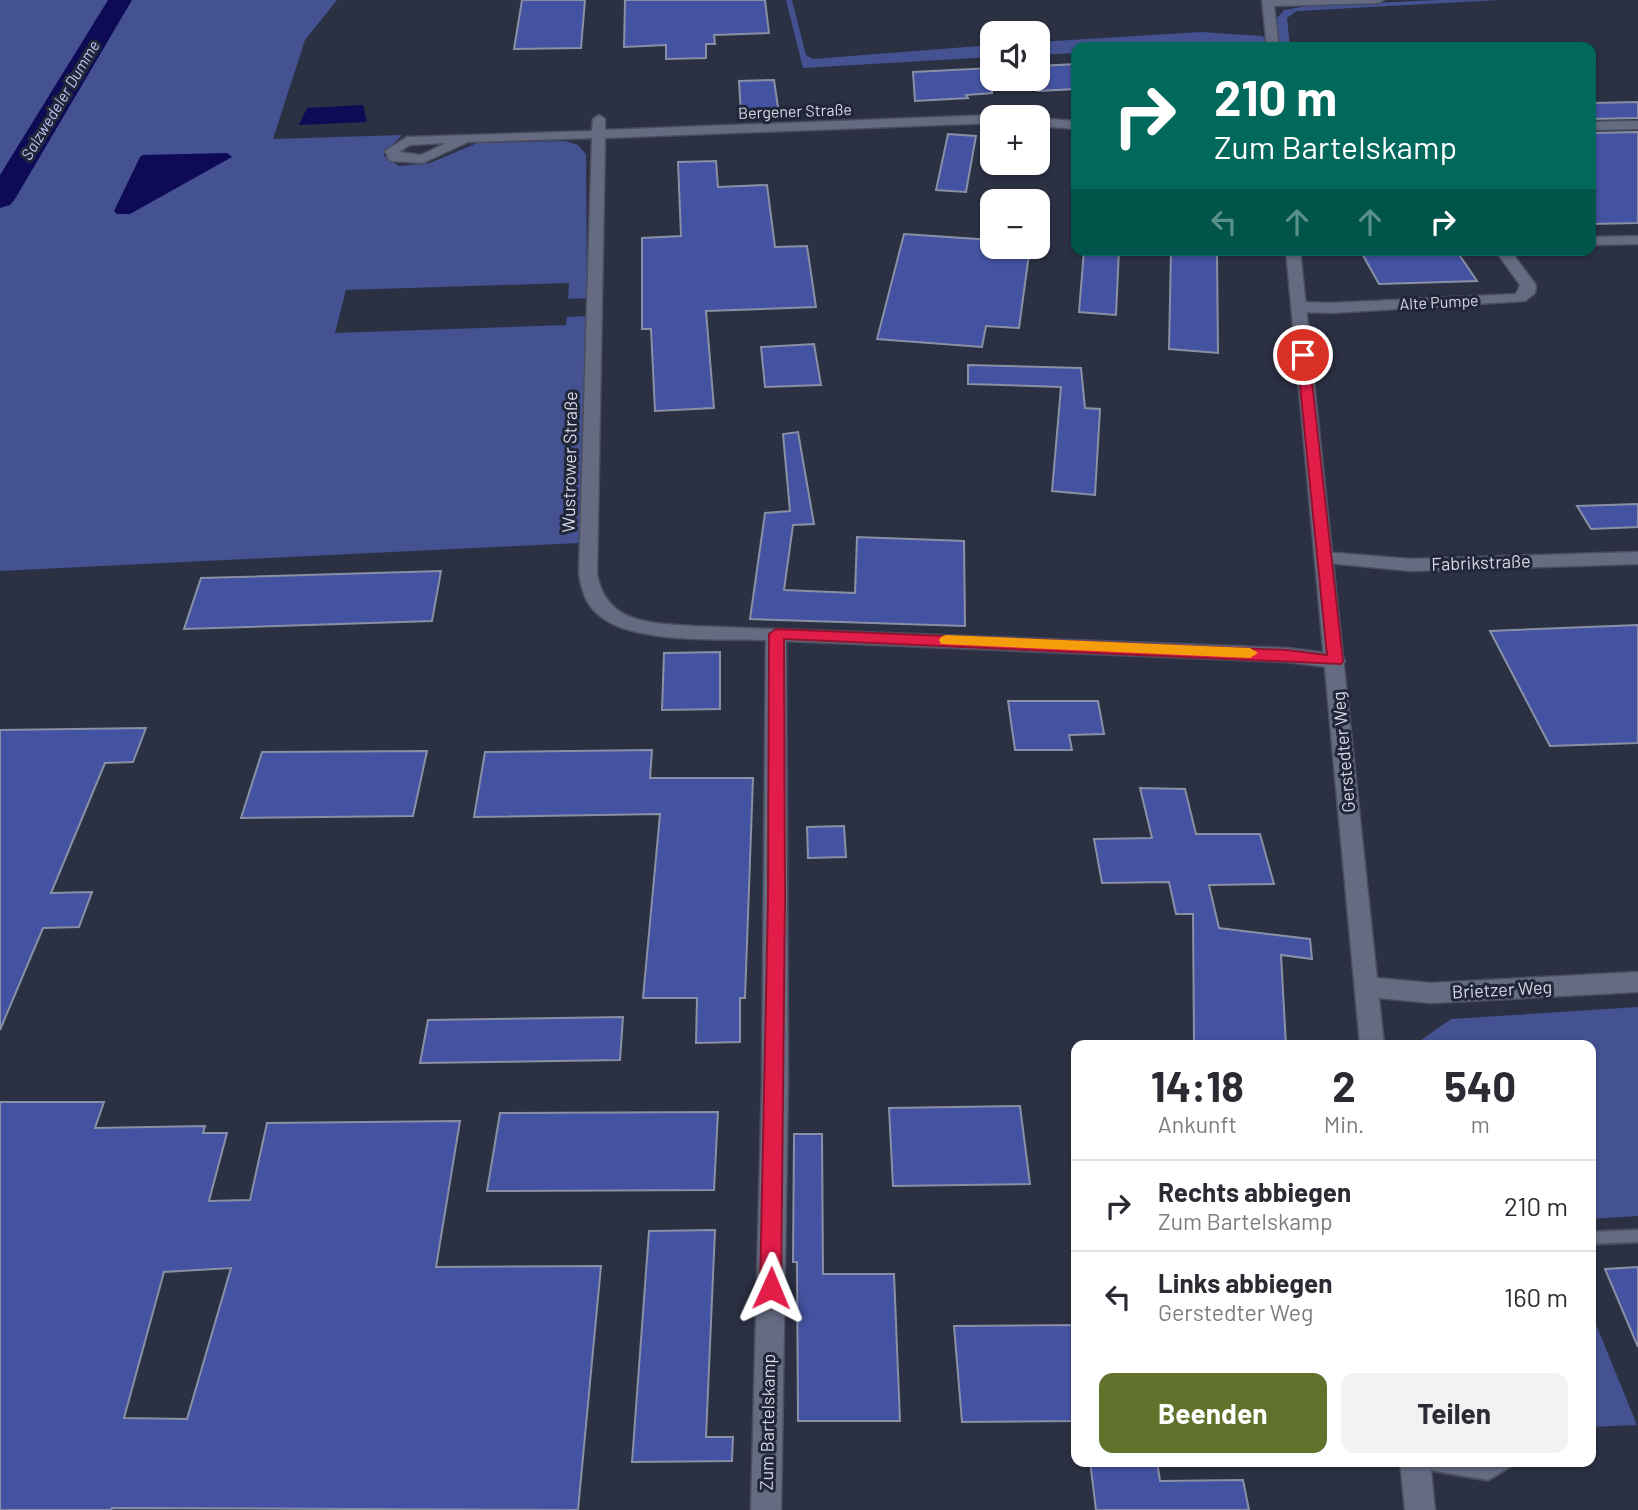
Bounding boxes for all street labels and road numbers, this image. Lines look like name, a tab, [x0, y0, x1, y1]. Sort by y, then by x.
street label: Bergener Straße	[738, 99, 852, 122]
street label: Alte Pumpe	[1399, 290, 1479, 313]
street label: Wustrower Straße	[557, 391, 581, 533]
street label: Fabrikstraße	[1431, 549, 1531, 575]
street label: Gerstedter Weg	[1327, 691, 1359, 814]
street label: Brietzer Weg	[1451, 975, 1553, 1003]
street label: Zum Bartelskamp	[755, 1353, 779, 1491]

